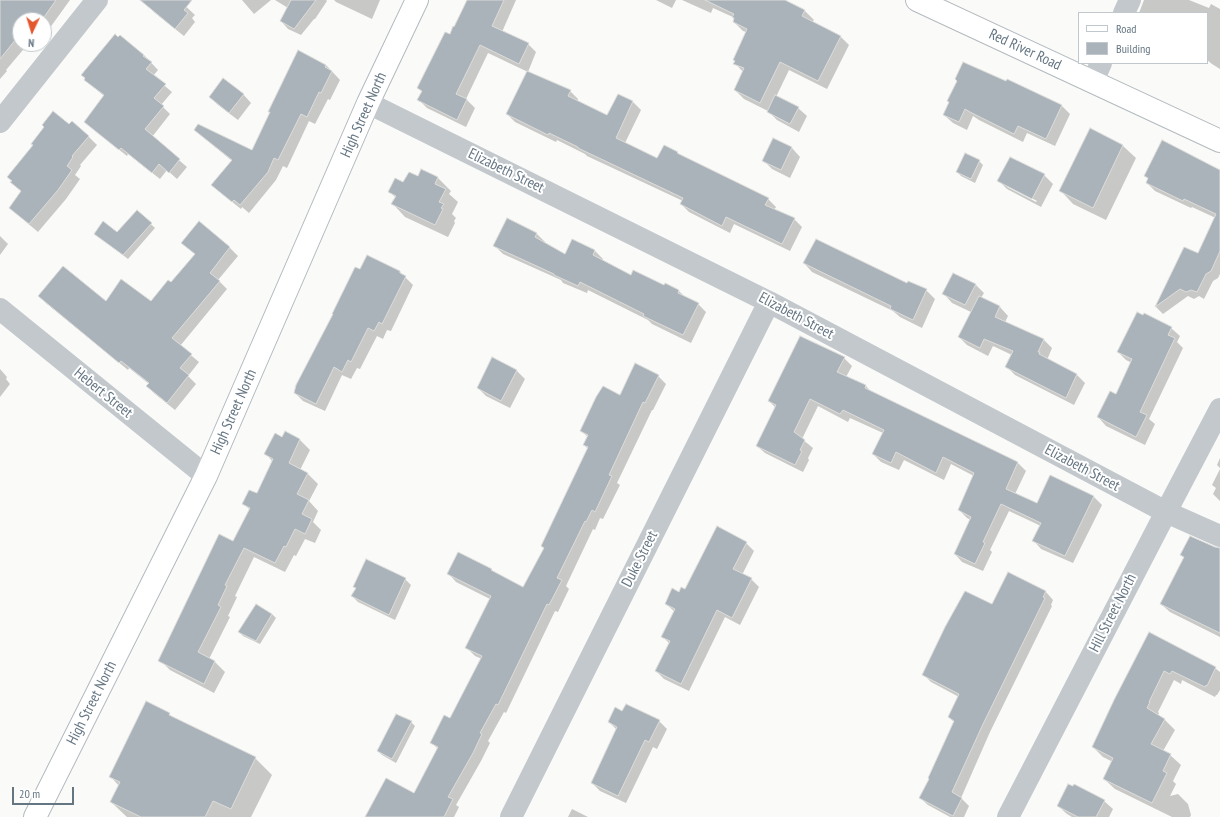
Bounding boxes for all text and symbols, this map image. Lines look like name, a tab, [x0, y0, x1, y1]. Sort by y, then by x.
north arrow	[12, 12, 52, 52]
legend	[1078, 12, 1208, 64]
text: Road	[1116, 21, 1136, 36]
street label: Red River Road	[986, 25, 1064, 75]
text: N	[28, 36, 35, 50]
text: Building	[1116, 41, 1151, 56]
street label: High Street North	[337, 70, 391, 160]
street label: Elizabeth Street	[465, 145, 547, 197]
street label: Elizabeth Street	[755, 289, 837, 343]
street label: Hebert Street	[70, 364, 136, 422]
street label: High Street North	[207, 367, 261, 457]
street label: Elizabeth Street	[1041, 441, 1123, 495]
street label: Duke Street	[618, 528, 662, 590]
street label: Hill Street North	[1086, 571, 1140, 655]
street label: High Street North	[63, 658, 121, 748]
scale bar	[14, 779, 76, 805]
text: 20 m	[19, 786, 40, 801]

